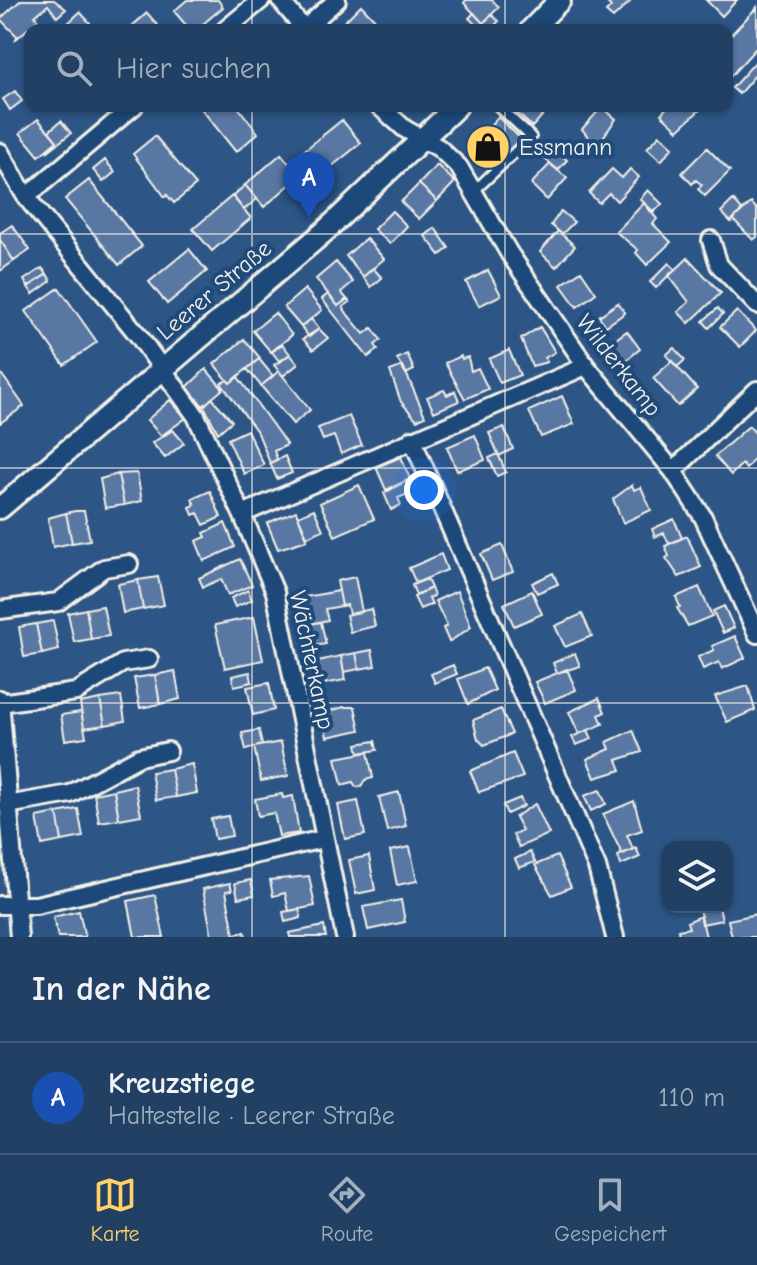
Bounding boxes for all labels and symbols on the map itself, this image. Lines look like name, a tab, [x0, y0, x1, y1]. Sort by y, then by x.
shop icon: Essmann	[464, 123, 512, 171]
place label: Essmann	[519, 133, 612, 161]
pin: A	[283, 152, 335, 218]
street label: Leerer Straße	[151, 234, 277, 346]
street label: Wilderkamp	[570, 308, 668, 422]
your location	[404, 470, 444, 510]
street label: Wächterkamp	[284, 588, 340, 732]

